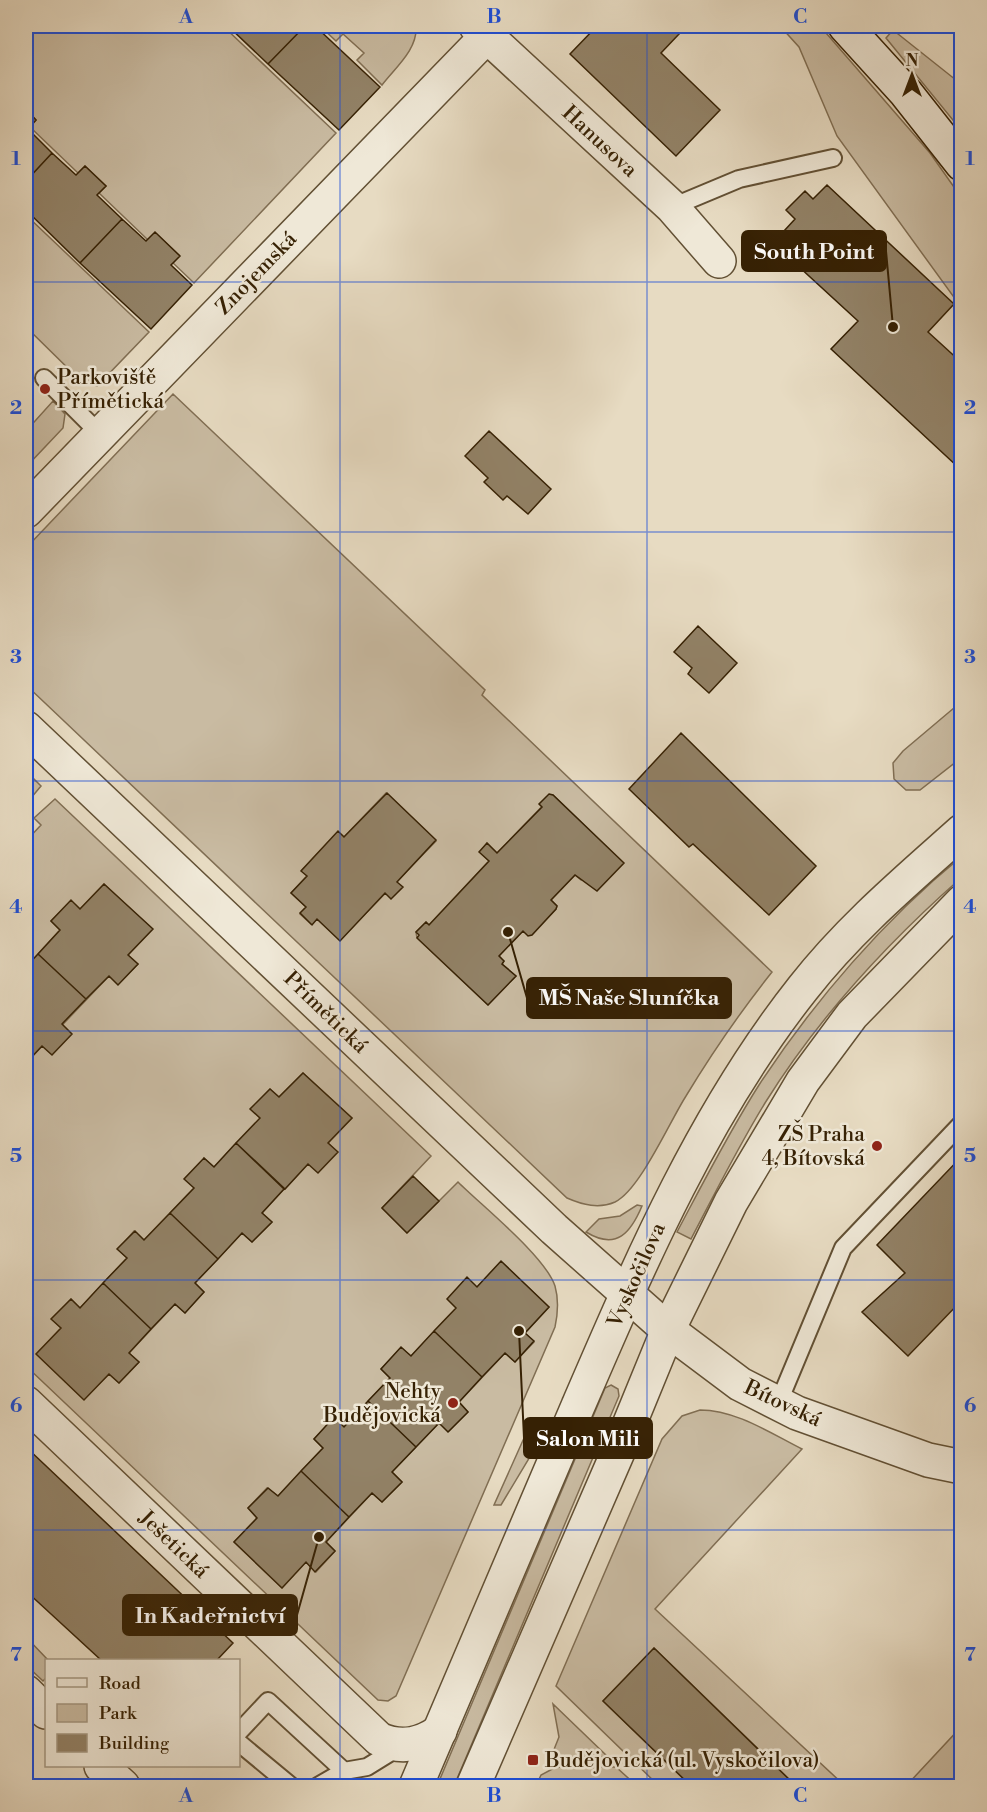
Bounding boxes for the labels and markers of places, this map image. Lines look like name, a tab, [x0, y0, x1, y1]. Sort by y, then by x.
callout: South Point	[742, 231, 886, 271]
place label: Parkoviště Přímětická	[57, 365, 164, 415]
marker: Parkoviště Přímětická	[38, 382, 52, 396]
callout: MŠ Naše Sluníčka	[527, 978, 731, 1018]
place label: ZŠ Praha 4, Bítovská	[761, 1119, 865, 1172]
marker: ZŠ Praha 4, Bítovská	[870, 1139, 884, 1153]
place label: Nehty Budějovická	[322, 1379, 442, 1429]
marker: Nehty Budějovická	[446, 1396, 460, 1410]
callout: Salon Mili	[524, 1418, 652, 1458]
callout: In Kadeřnictví	[123, 1595, 297, 1635]
place label: Budějovická (ul. Vyskočilova)	[544, 1748, 820, 1774]
marker: Budějovická (ul. Vyskočilova)	[526, 1753, 540, 1767]

